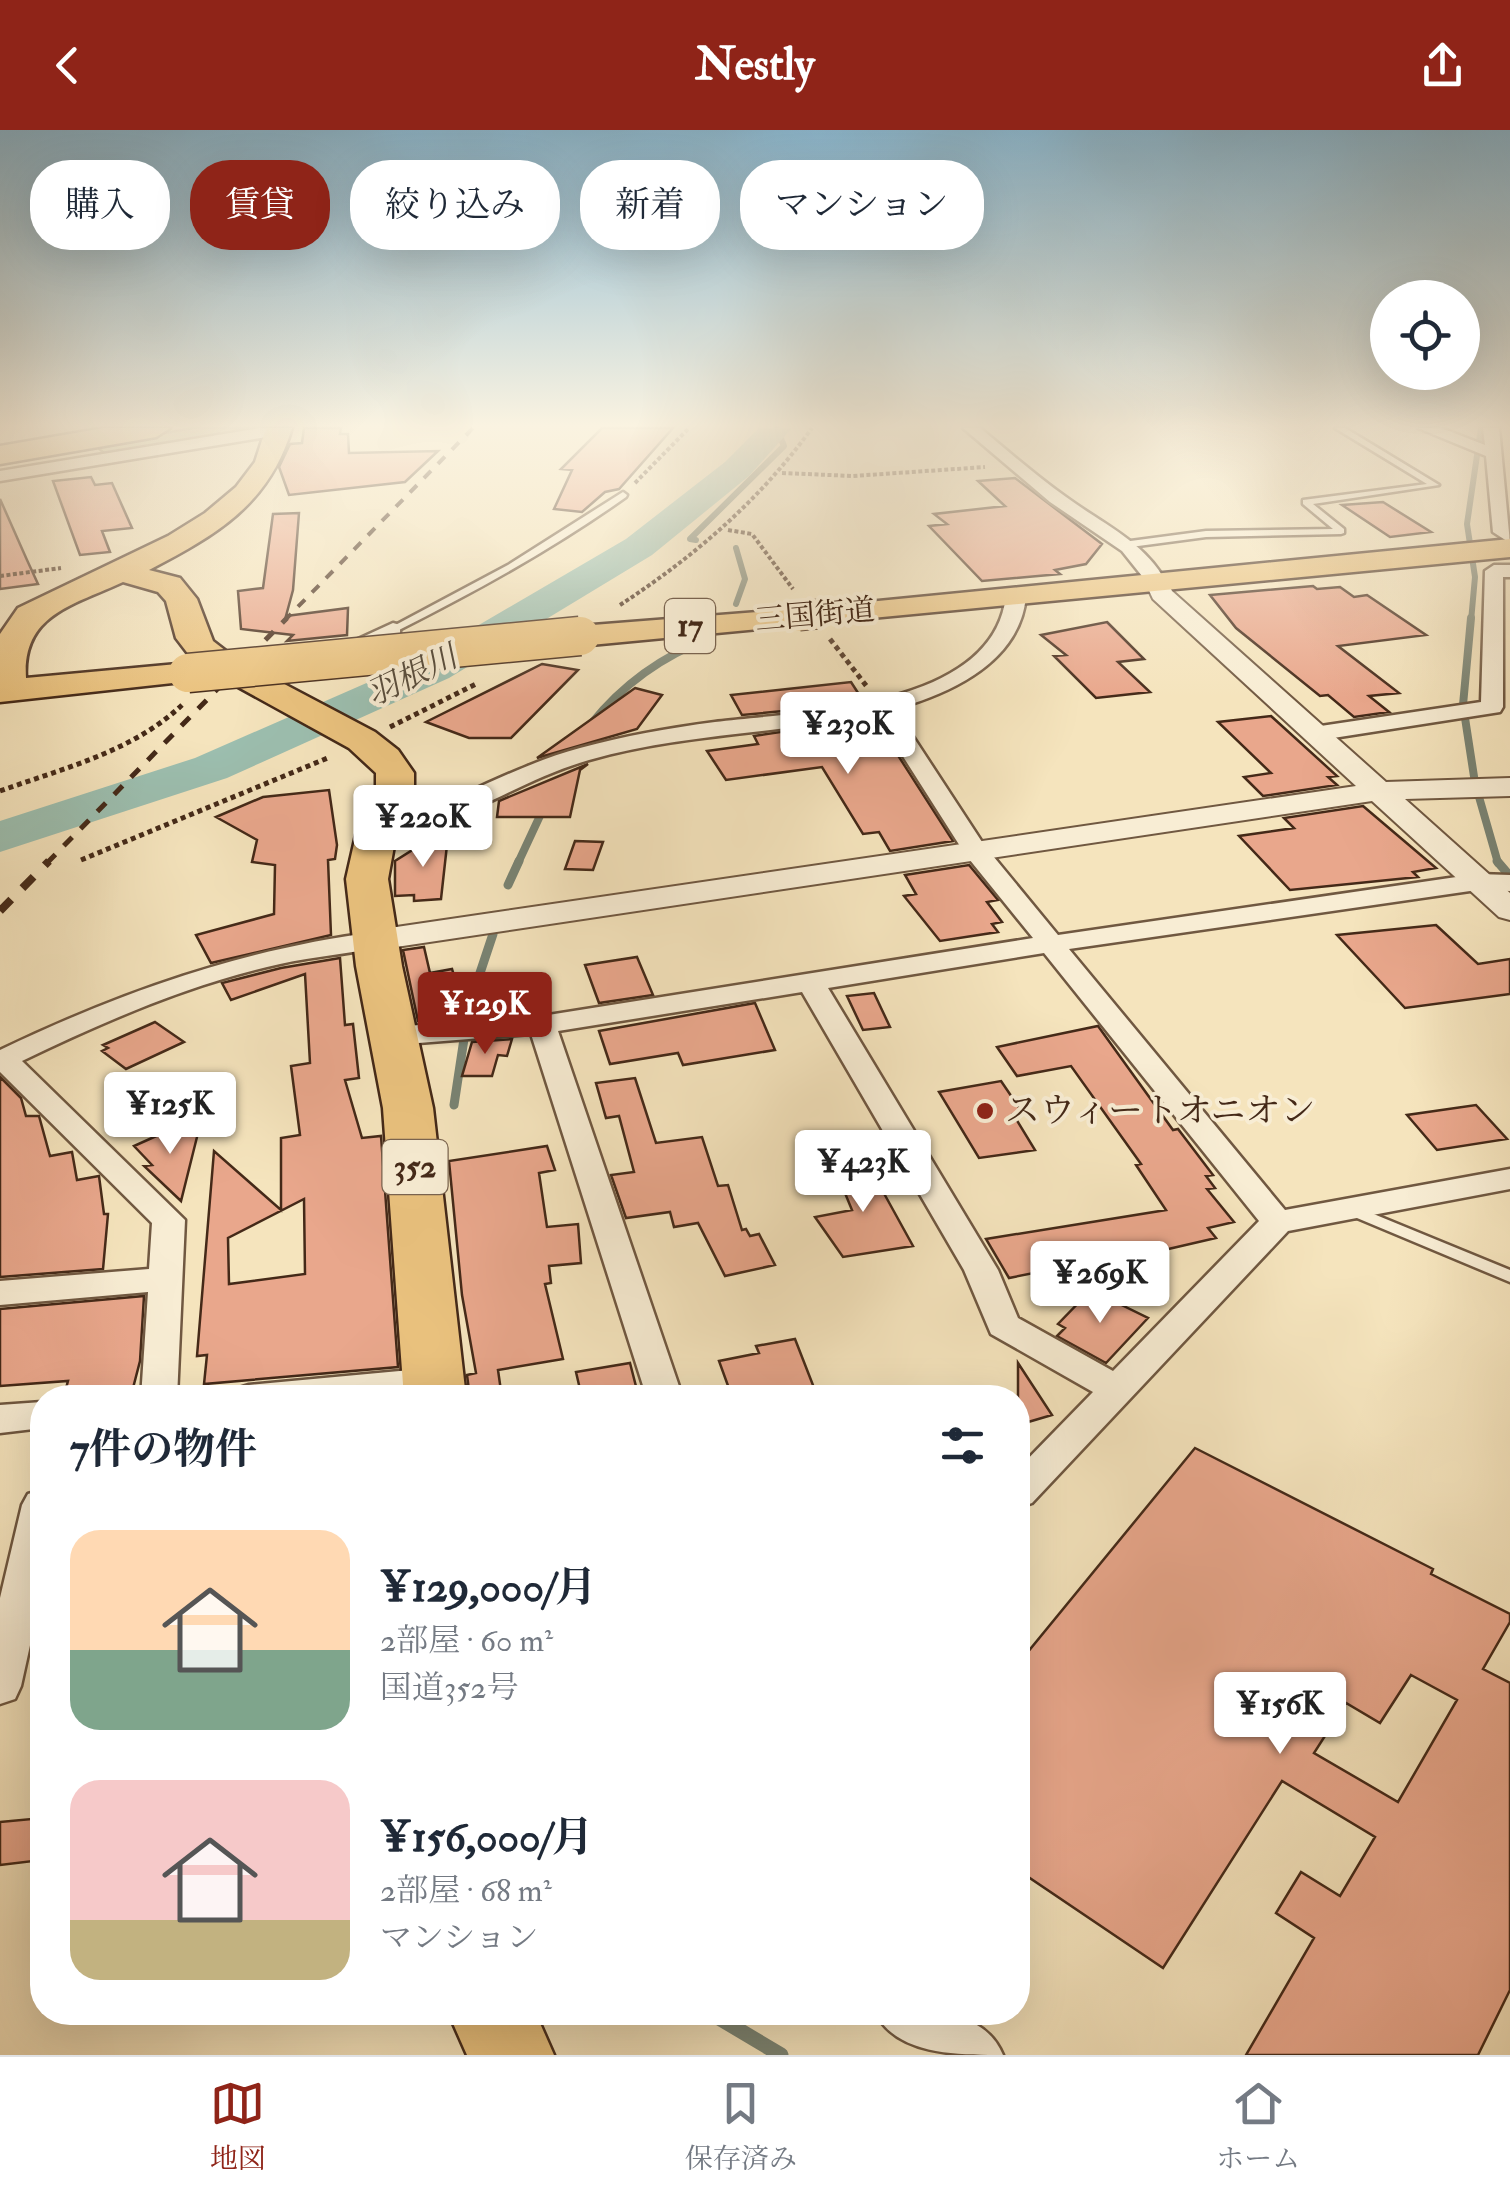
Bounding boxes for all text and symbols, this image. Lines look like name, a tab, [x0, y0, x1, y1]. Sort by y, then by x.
text: Nestly	[695, 37, 815, 93]
icon: back	[40, 38, 95, 93]
icon: share	[1415, 38, 1470, 93]
chip: 購入	[30, 160, 170, 250]
chip: 賃貸	[190, 160, 330, 250]
chip: 絞り込み	[350, 160, 560, 250]
chip: 新着	[580, 160, 720, 250]
chip: マンション	[740, 160, 984, 250]
map controls	[1370, 280, 1480, 390]
button: locate	[1370, 280, 1480, 390]
street label: 三国街道	[754, 591, 876, 639]
road number: 17	[665, 599, 715, 653]
water label: 羽根川	[360, 636, 467, 715]
pin: ¥230K	[778, 692, 918, 777]
text: ¥230K	[802, 704, 894, 744]
pin: ¥220K	[353, 785, 493, 870]
text: ¥220K	[375, 797, 471, 837]
pin: ¥129K	[415, 972, 555, 1057]
text: ¥129K	[440, 984, 530, 1024]
pin: ¥125K	[100, 1072, 240, 1157]
text: ¥125K	[126, 1084, 214, 1124]
place label: スウィートオニオン	[1005, 1089, 1315, 1133]
marker: スウィートオニオン	[974, 1100, 996, 1122]
pin: ¥423K	[793, 1130, 933, 1215]
road number: 352	[382, 1140, 448, 1194]
text: ¥423K	[817, 1142, 909, 1182]
pin: ¥269K	[1030, 1241, 1170, 1326]
text: ¥269K	[1052, 1253, 1148, 1293]
icon: filters	[935, 1418, 990, 1473]
text: 7件の物件	[70, 1424, 257, 1476]
text: ¥129,000/月	[380, 1562, 597, 1614]
icon: home	[150, 1570, 270, 1690]
text: 2部屋 · 60 m²	[380, 1621, 553, 1661]
text: 国道352号	[380, 1668, 518, 1708]
pin: ¥156K	[1210, 1672, 1350, 1757]
text: ¥156K	[1236, 1684, 1324, 1724]
text: ¥156,000/月	[380, 1812, 593, 1864]
icon: home	[150, 1820, 270, 1940]
text: 2部屋 · 68 m²	[380, 1871, 552, 1911]
text: マンション	[380, 1918, 539, 1958]
tab: 地図	[210, 2076, 266, 2177]
tab: 保存済み	[685, 2076, 797, 2177]
tab: ホーム	[1216, 2076, 1300, 2177]

